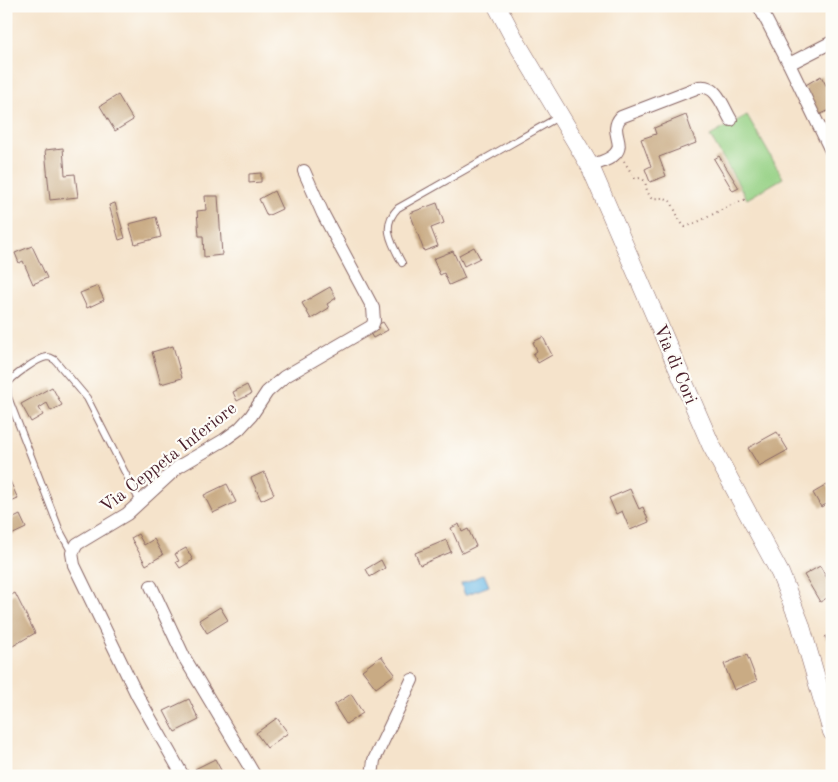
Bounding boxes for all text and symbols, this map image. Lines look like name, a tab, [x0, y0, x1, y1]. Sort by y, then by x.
street label: Via di Cori	[650, 322, 700, 407]
street label: Via Ceppeta Inferiore	[97, 399, 240, 516]

